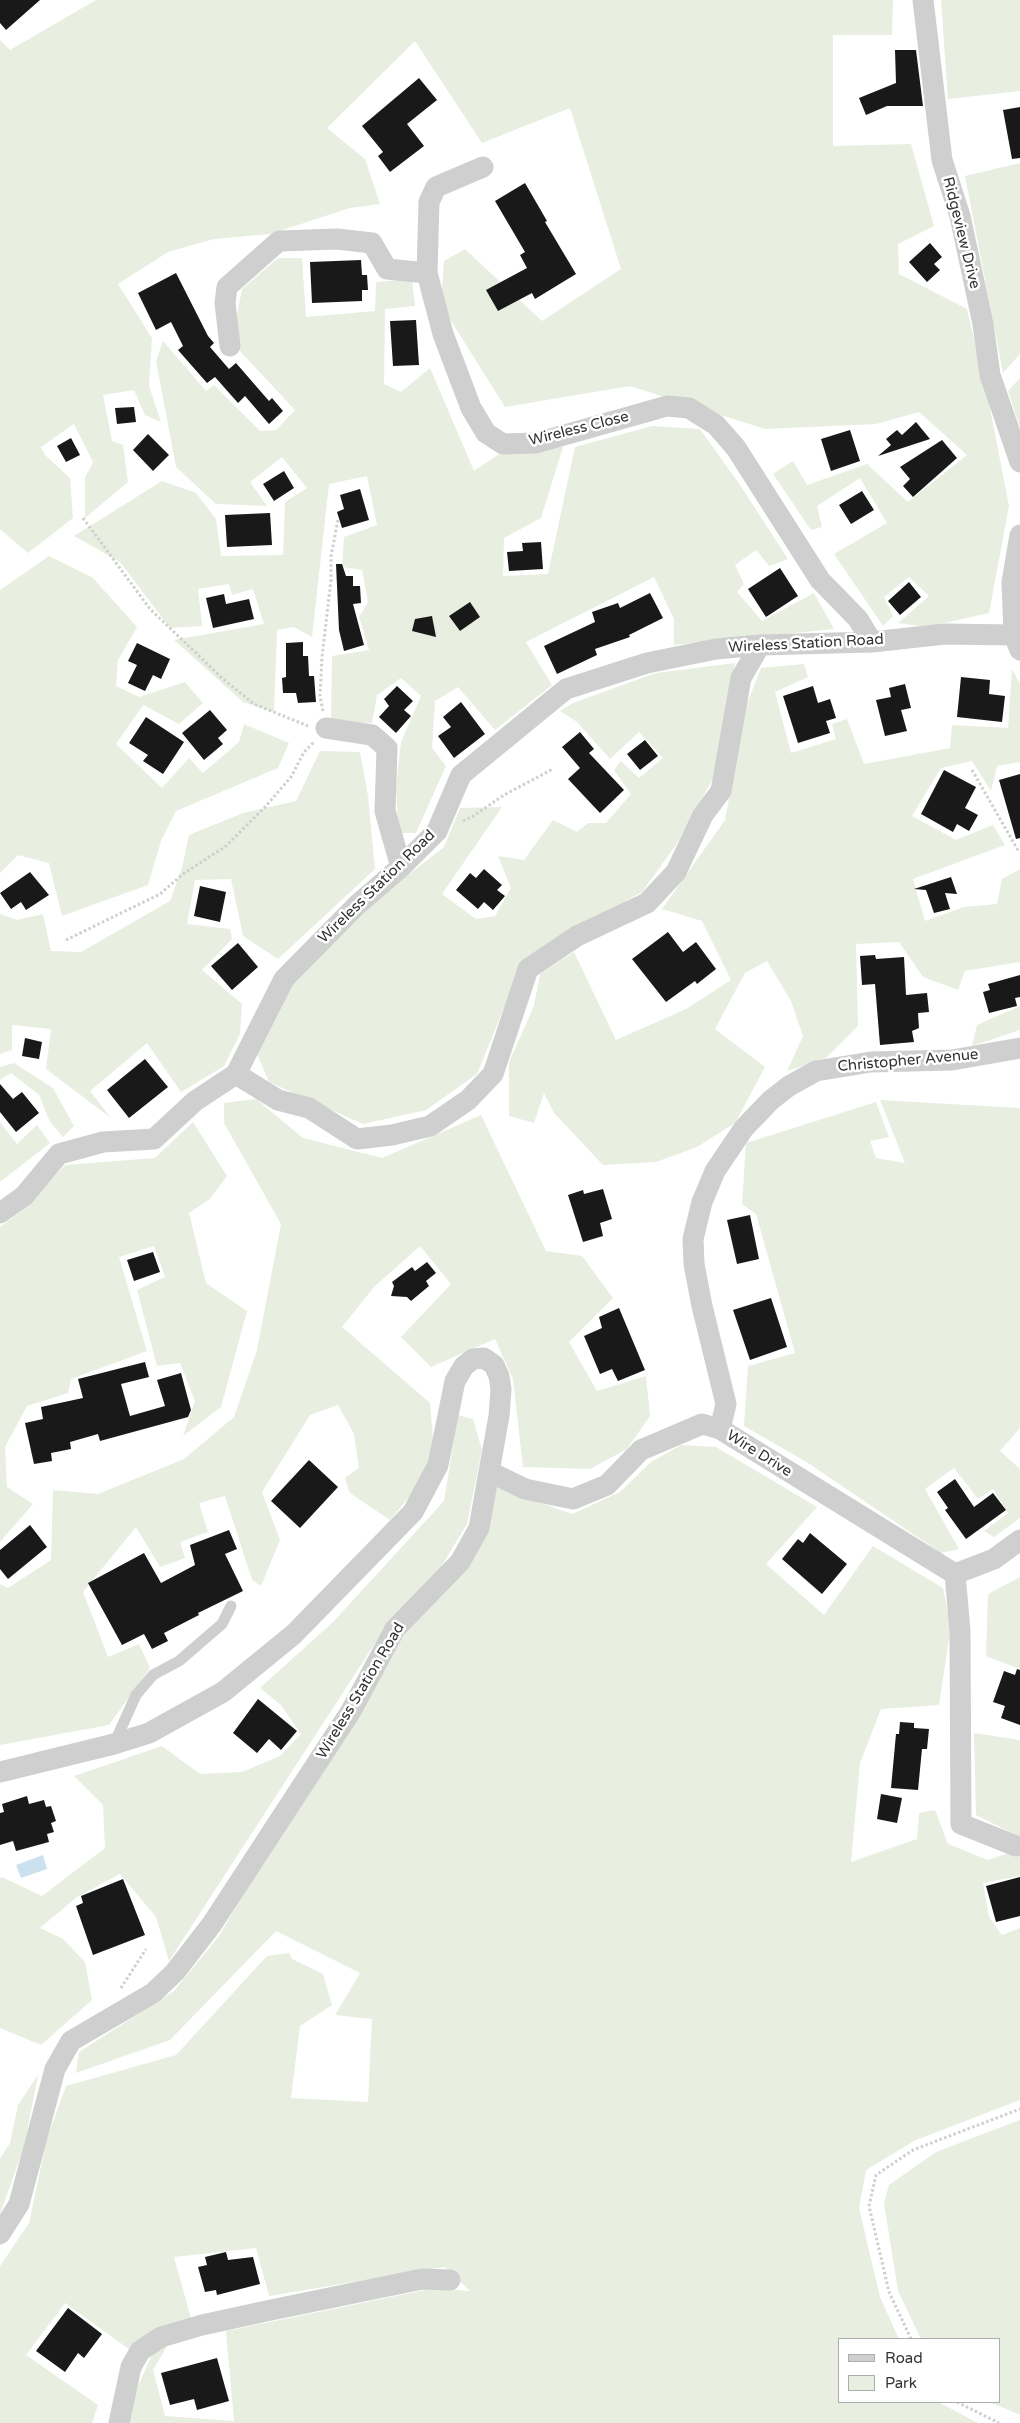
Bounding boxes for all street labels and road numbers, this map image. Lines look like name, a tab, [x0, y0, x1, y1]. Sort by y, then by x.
street label: Ridgeview Drive	[938, 175, 984, 291]
street label: Wireless Close	[527, 408, 631, 450]
street label: Wireless Station Road	[728, 631, 884, 657]
street label: Wireless Station Road	[315, 827, 439, 947]
street label: Christopher Avenue	[837, 1046, 979, 1076]
street label: Wire Drive	[723, 1427, 795, 1481]
street label: Wireless Station Road	[313, 1620, 409, 1762]

